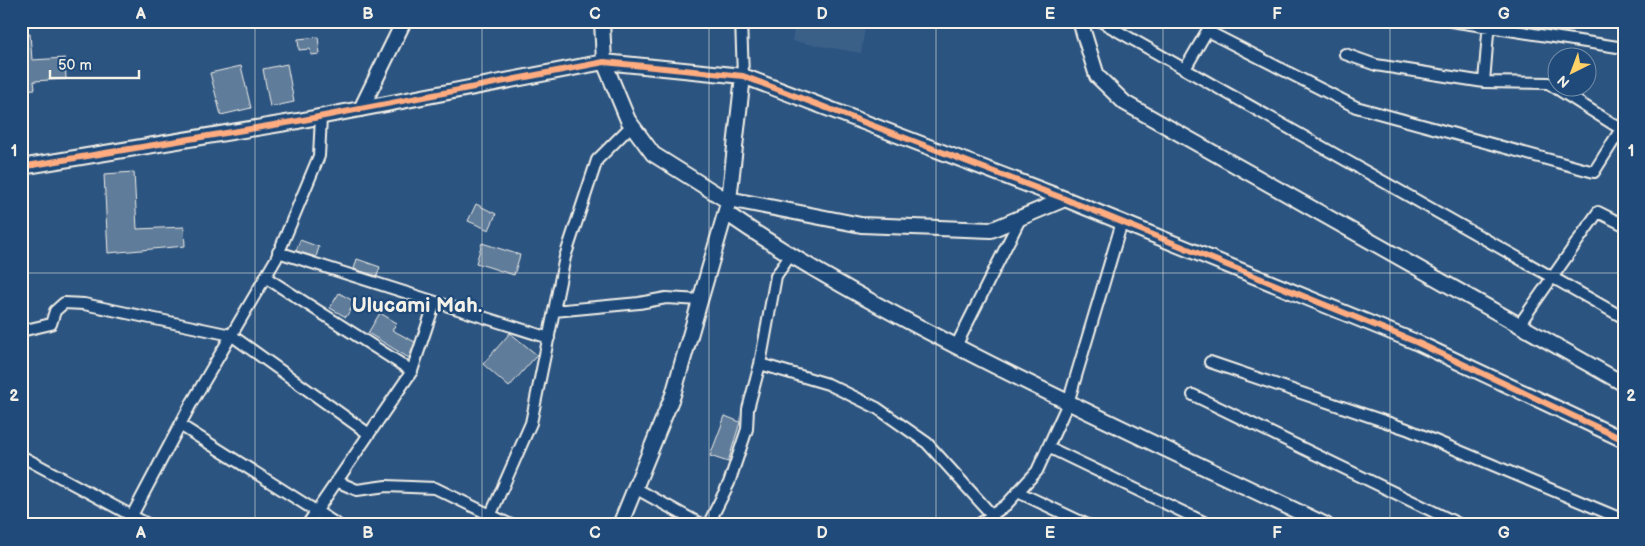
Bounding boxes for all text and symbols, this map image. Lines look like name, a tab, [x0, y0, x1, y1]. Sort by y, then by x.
text: A	[135, 5, 146, 24]
text: B	[362, 5, 374, 24]
text: C	[589, 5, 601, 24]
text: D	[816, 5, 828, 24]
text: E	[1045, 5, 1055, 24]
text: F	[1272, 5, 1282, 24]
text: G	[1498, 5, 1510, 24]
scale bar	[50, 48, 139, 80]
north arrow	[1548, 48, 1598, 98]
text: 50 m	[58, 56, 92, 75]
text: N	[1554, 71, 1573, 91]
text: 1	[11, 142, 17, 161]
text: 1	[1628, 142, 1634, 161]
district label: Ulucami Mah.	[352, 293, 482, 318]
text: 2	[9, 387, 19, 406]
text: 2	[1626, 387, 1636, 406]
text: A	[135, 524, 146, 543]
text: B	[362, 524, 374, 543]
text: C	[589, 524, 601, 543]
text: D	[816, 524, 828, 543]
text: E	[1045, 524, 1055, 543]
text: F	[1272, 524, 1282, 543]
text: G	[1498, 524, 1510, 543]

